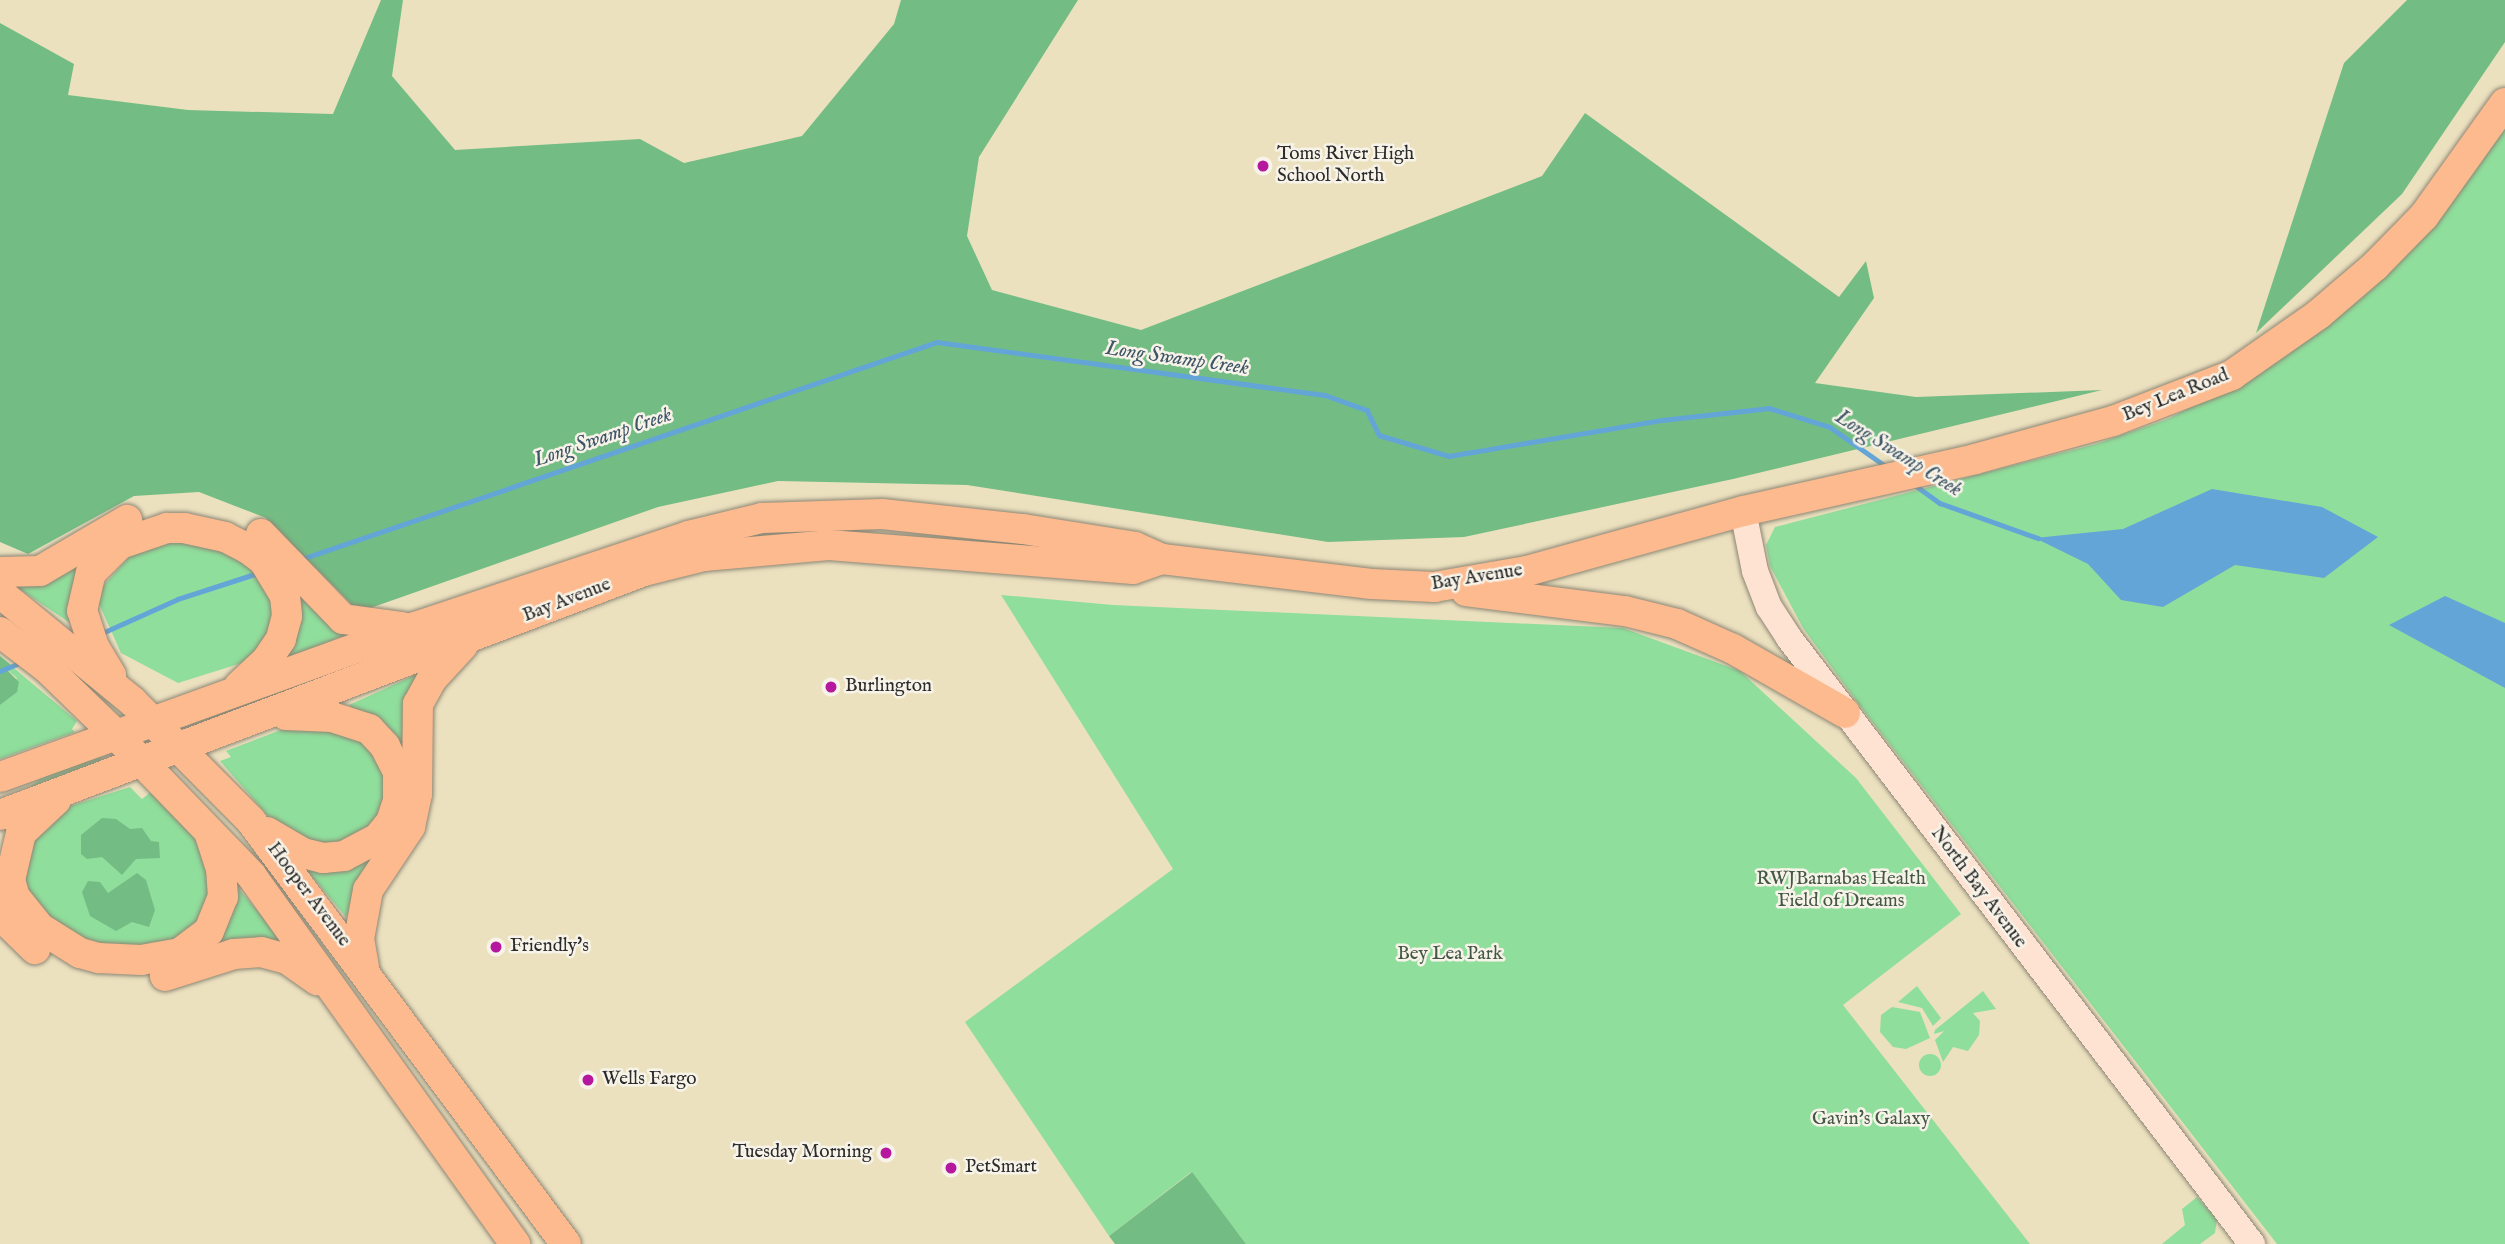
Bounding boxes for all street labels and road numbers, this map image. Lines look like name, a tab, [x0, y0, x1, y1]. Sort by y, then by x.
street label: Bey Lea Road	[2120, 364, 2232, 428]
street label: Bay Avenue	[1430, 560, 1524, 596]
street label: Bay Avenue	[520, 574, 614, 628]
street label: North Bay Avenue	[1925, 823, 2031, 953]
street label: Hooper Avenue	[261, 838, 355, 952]

